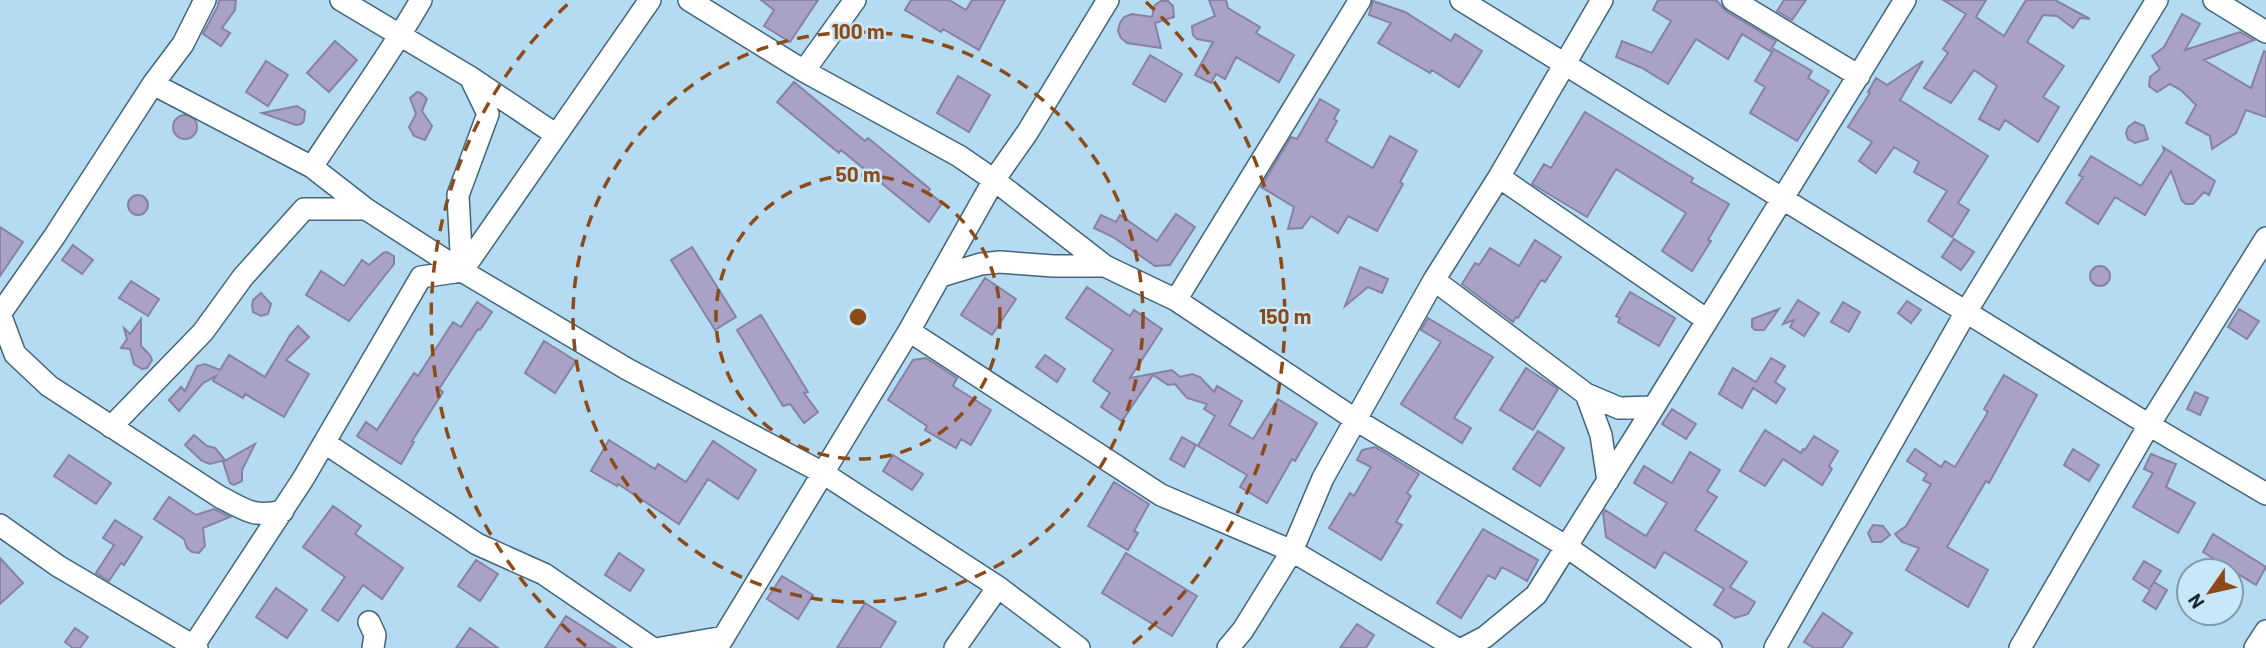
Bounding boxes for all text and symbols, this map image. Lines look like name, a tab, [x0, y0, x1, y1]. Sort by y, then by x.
text: 100 m	[831, 18, 885, 43]
text: 50 m	[835, 161, 881, 186]
text: 150 m	[1259, 303, 1311, 328]
centre of rings	[846, 305, 870, 329]
north arrow	[2175, 557, 2245, 627]
text: N	[2182, 590, 2209, 613]

